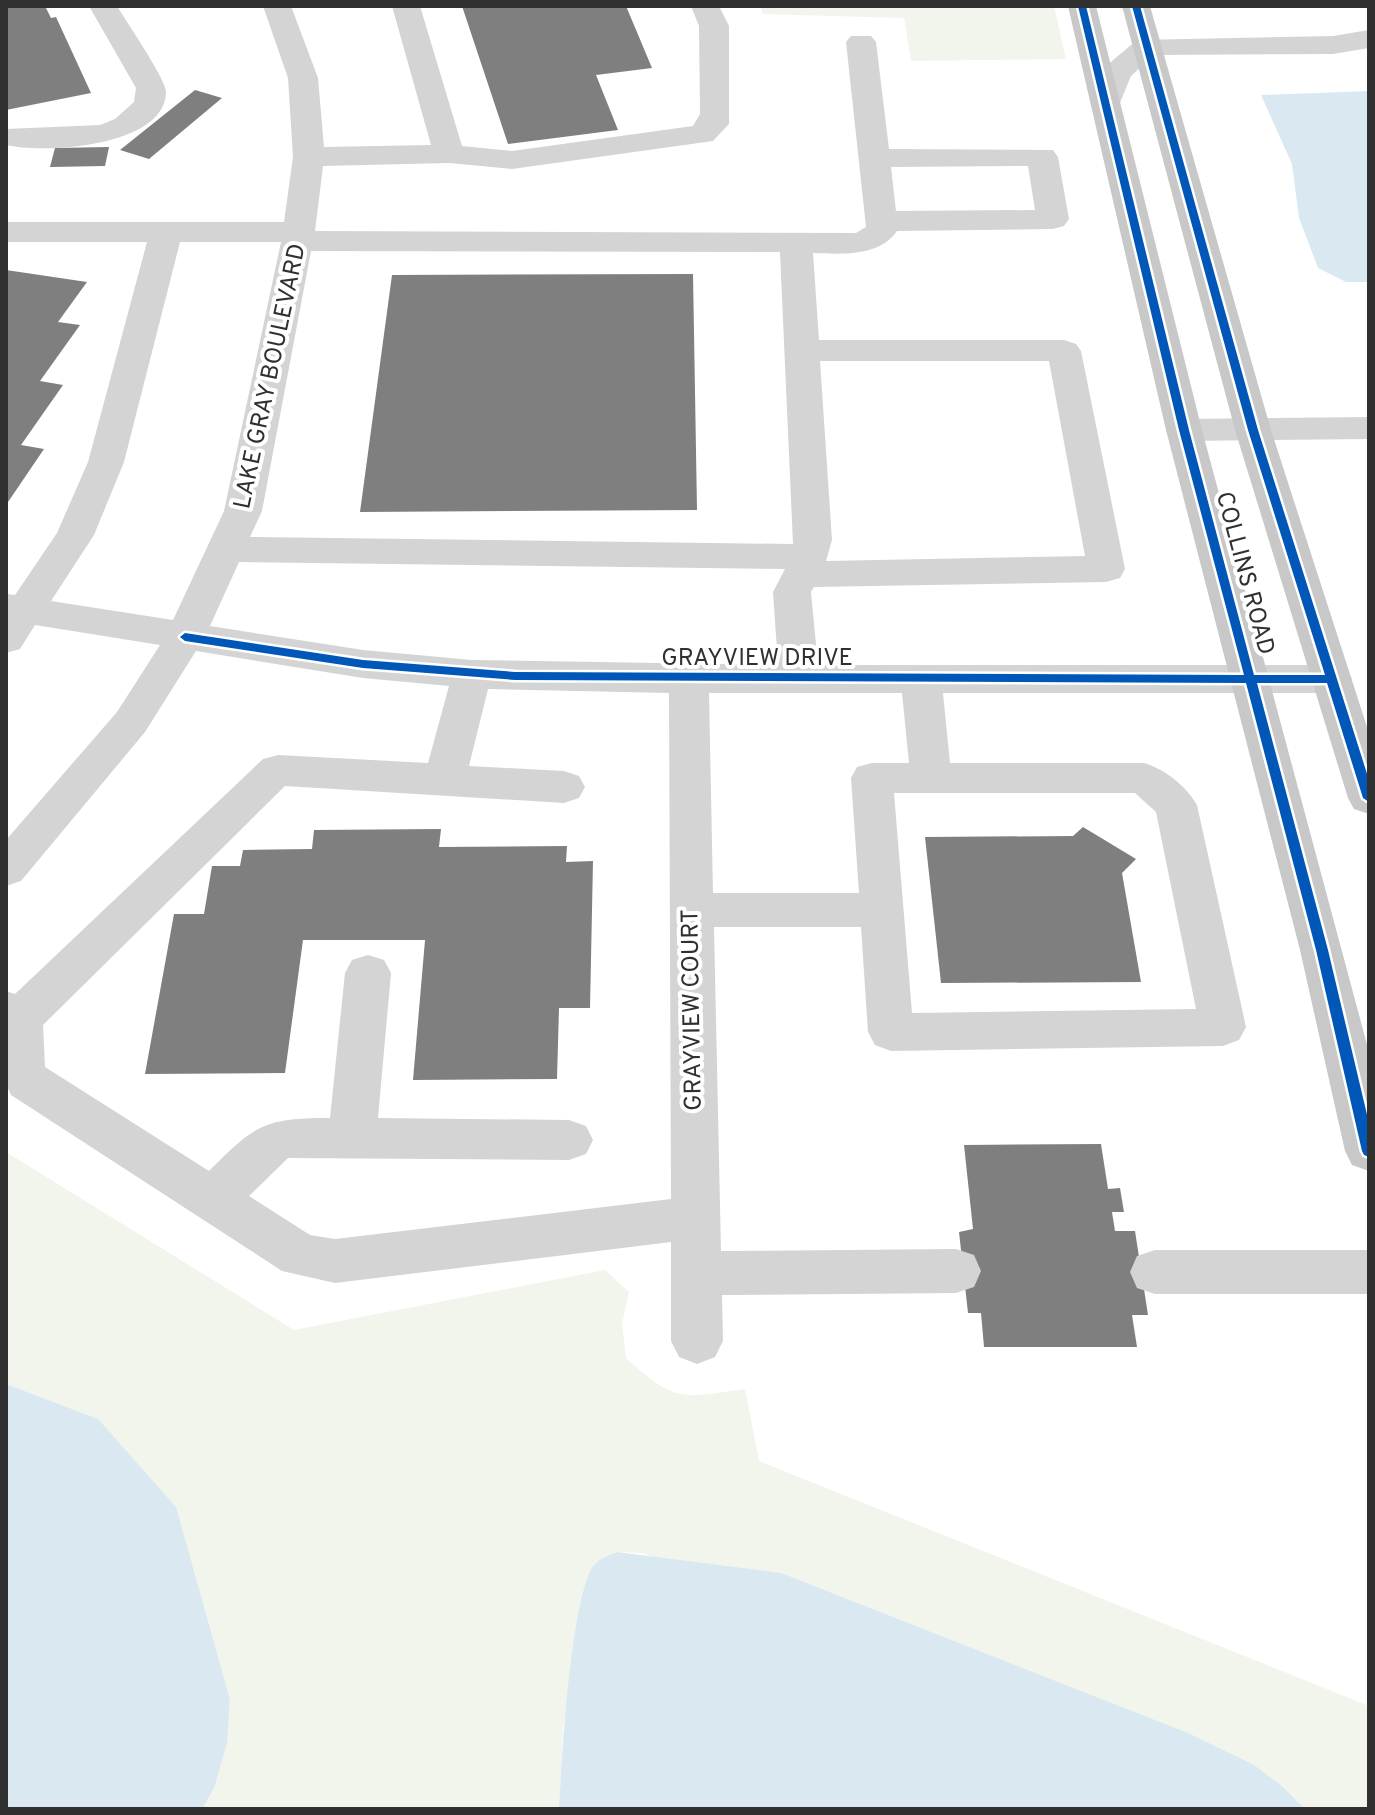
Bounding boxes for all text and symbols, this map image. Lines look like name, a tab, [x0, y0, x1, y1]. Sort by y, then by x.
street label: LAKE GRAY BOULEVARD	[228, 241, 314, 512]
street label: COLLINS ROAD	[1208, 489, 1280, 658]
street label: GRAYVIEW DRIVE	[661, 644, 853, 674]
street label: GRAYVIEW COURT	[676, 909, 710, 1111]

